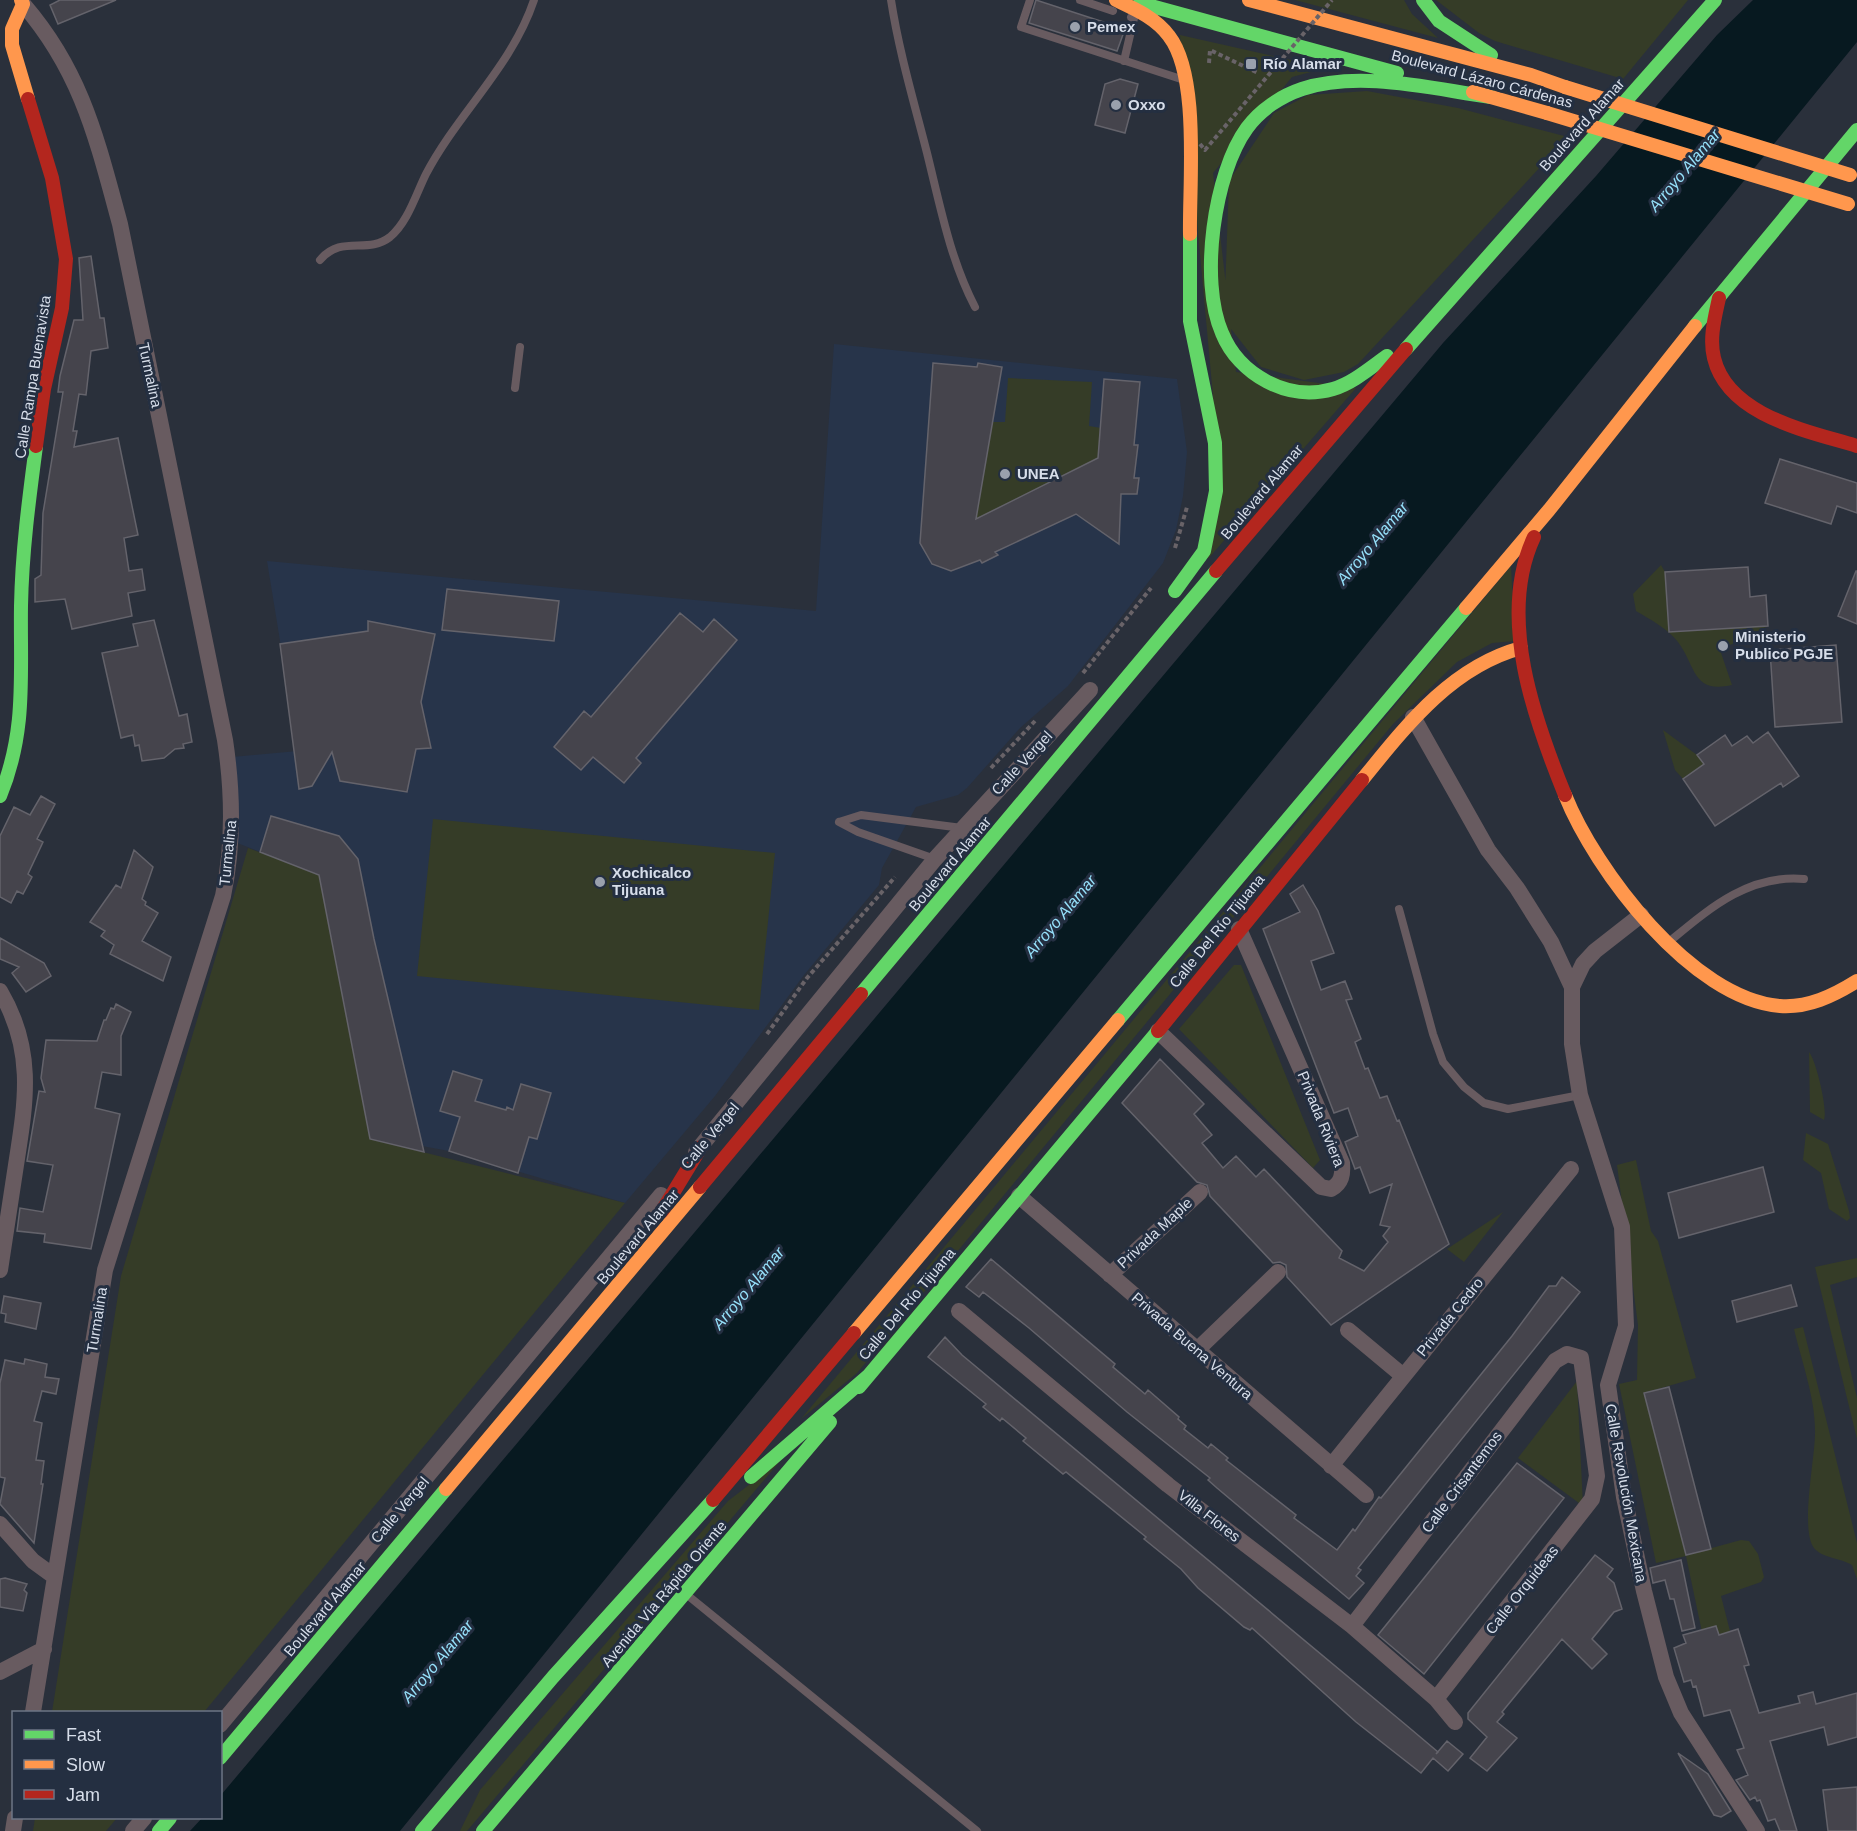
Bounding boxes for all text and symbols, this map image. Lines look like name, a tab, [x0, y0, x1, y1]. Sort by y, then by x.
place label: Pemex	[1087, 18, 1136, 35]
marker: Pemex	[1068, 20, 1082, 34]
street label: Boulevard Lázaro Cárdenas	[1390, 46, 1575, 111]
place label: Río Alamar	[1263, 55, 1342, 72]
marker: Río Alamar	[1244, 57, 1258, 71]
street label: Boulevard Alamar	[1536, 75, 1628, 174]
place label: Oxxo	[1128, 96, 1166, 113]
marker: Oxxo	[1109, 98, 1123, 112]
water label: Arroyo Alamar	[1645, 125, 1724, 215]
street label: Calle Rampa Buenavista	[11, 293, 54, 460]
street label: Turmalina	[135, 341, 166, 410]
street label: Boulevard Alamar	[1217, 441, 1306, 542]
place label: UNEA	[1017, 465, 1060, 482]
marker: UNEA	[998, 467, 1012, 481]
water label: Arroyo Alamar	[1333, 498, 1412, 588]
place label: Ministerio Publico PGJE	[1735, 628, 1833, 662]
marker: Ministerio Publico PGJE	[1716, 639, 1730, 653]
street label: Calle Vergel	[988, 727, 1055, 798]
street label: Boulevard Alamar	[905, 813, 994, 914]
street label: Turmalina	[216, 819, 239, 887]
place label: Xochicalco Tijuana	[612, 864, 691, 898]
street label: Calle Del Río Tijuana	[1166, 870, 1268, 991]
water label: Arroyo Alamar	[1021, 871, 1100, 961]
marker: Xochicalco Tijuana	[593, 875, 607, 889]
street label: Privada Riviera	[1295, 1068, 1349, 1170]
street label: Calle Vergel	[677, 1099, 742, 1172]
street label: Boulevard Alamar	[593, 1186, 682, 1287]
street label: Privada Maple	[1114, 1194, 1196, 1272]
water label: Arroyo Alamar	[709, 1243, 788, 1333]
street label: Calle Del Río Tijuana	[855, 1244, 959, 1363]
street label: Privada Cedro	[1413, 1274, 1486, 1359]
street label: Turmalina	[83, 1285, 110, 1354]
street label: Privada Buena Ventura	[1129, 1289, 1257, 1403]
street label: Calle Revolución Mexicana	[1602, 1402, 1651, 1584]
street label: Calle Crisantemos	[1418, 1428, 1505, 1536]
street label: Calle Vergel	[367, 1473, 432, 1546]
street label: Villa Flores	[1175, 1486, 1244, 1545]
street label: Avenida Vía Rápida Oriente	[597, 1517, 730, 1670]
street label: Calle Orquideas	[1482, 1542, 1561, 1637]
street label: Boulevard Alamar	[280, 1558, 369, 1659]
water label: Arroyo Alamar	[398, 1616, 477, 1706]
legend	[12, 1711, 222, 1819]
text: Fast	[66, 1725, 101, 1745]
text: Slow	[66, 1755, 106, 1775]
text: Jam	[66, 1785, 100, 1805]

